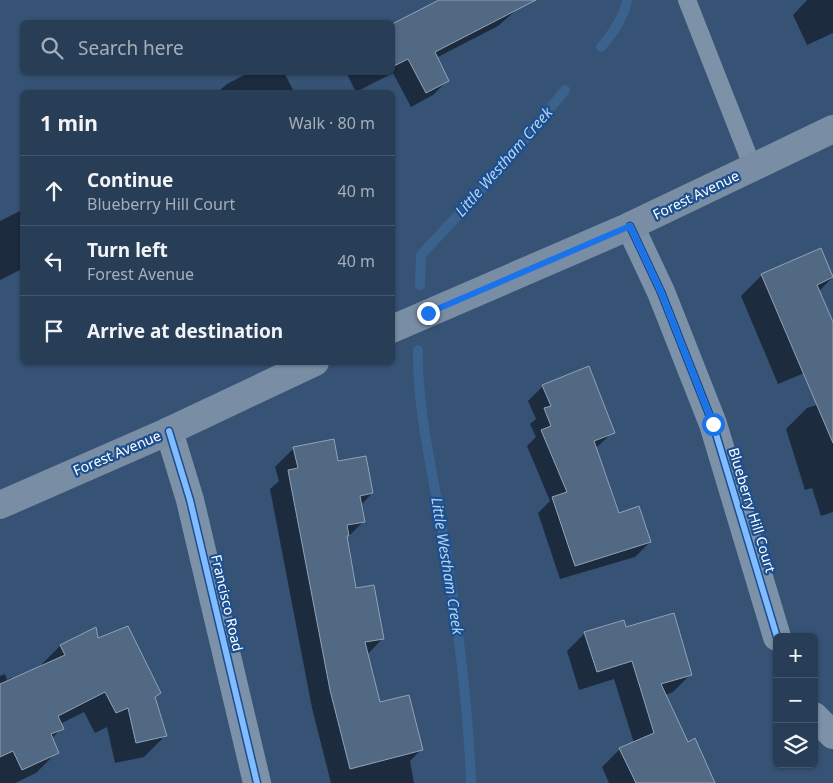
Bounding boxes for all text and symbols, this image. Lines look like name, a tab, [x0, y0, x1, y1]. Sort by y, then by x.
search box	[20, 20, 395, 75]
icon: search	[38, 34, 66, 62]
text: Search here	[78, 35, 184, 61]
water label: Little Westham Creek	[450, 102, 557, 220]
text: 1 min	[40, 109, 98, 137]
text: Walk · 80 m	[289, 112, 375, 134]
street label: Forest Avenue	[650, 165, 742, 224]
text: Continue	[87, 167, 173, 193]
icon: ahead	[40, 177, 68, 205]
text: 40 m	[338, 180, 375, 202]
text: Blueberry Hill Court	[87, 193, 235, 215]
text: Turn left	[87, 237, 168, 263]
icon: left	[40, 247, 68, 275]
text: 40 m	[338, 250, 375, 272]
text: Forest Avenue	[87, 263, 194, 285]
route end	[417, 302, 440, 325]
icon: arrive	[40, 317, 68, 345]
text: Arrive at destination	[87, 318, 283, 344]
route start	[702, 413, 725, 436]
street label: Forest Avenue	[70, 425, 164, 480]
street label: Blueberry Hill Court	[724, 445, 781, 575]
water label: Little Westham Creek	[427, 496, 469, 637]
street label: Francisco Road	[207, 553, 248, 653]
map controls	[773, 633, 818, 768]
button: +	[773, 633, 818, 678]
button: −	[773, 678, 818, 723]
button: layers	[773, 723, 818, 768]

